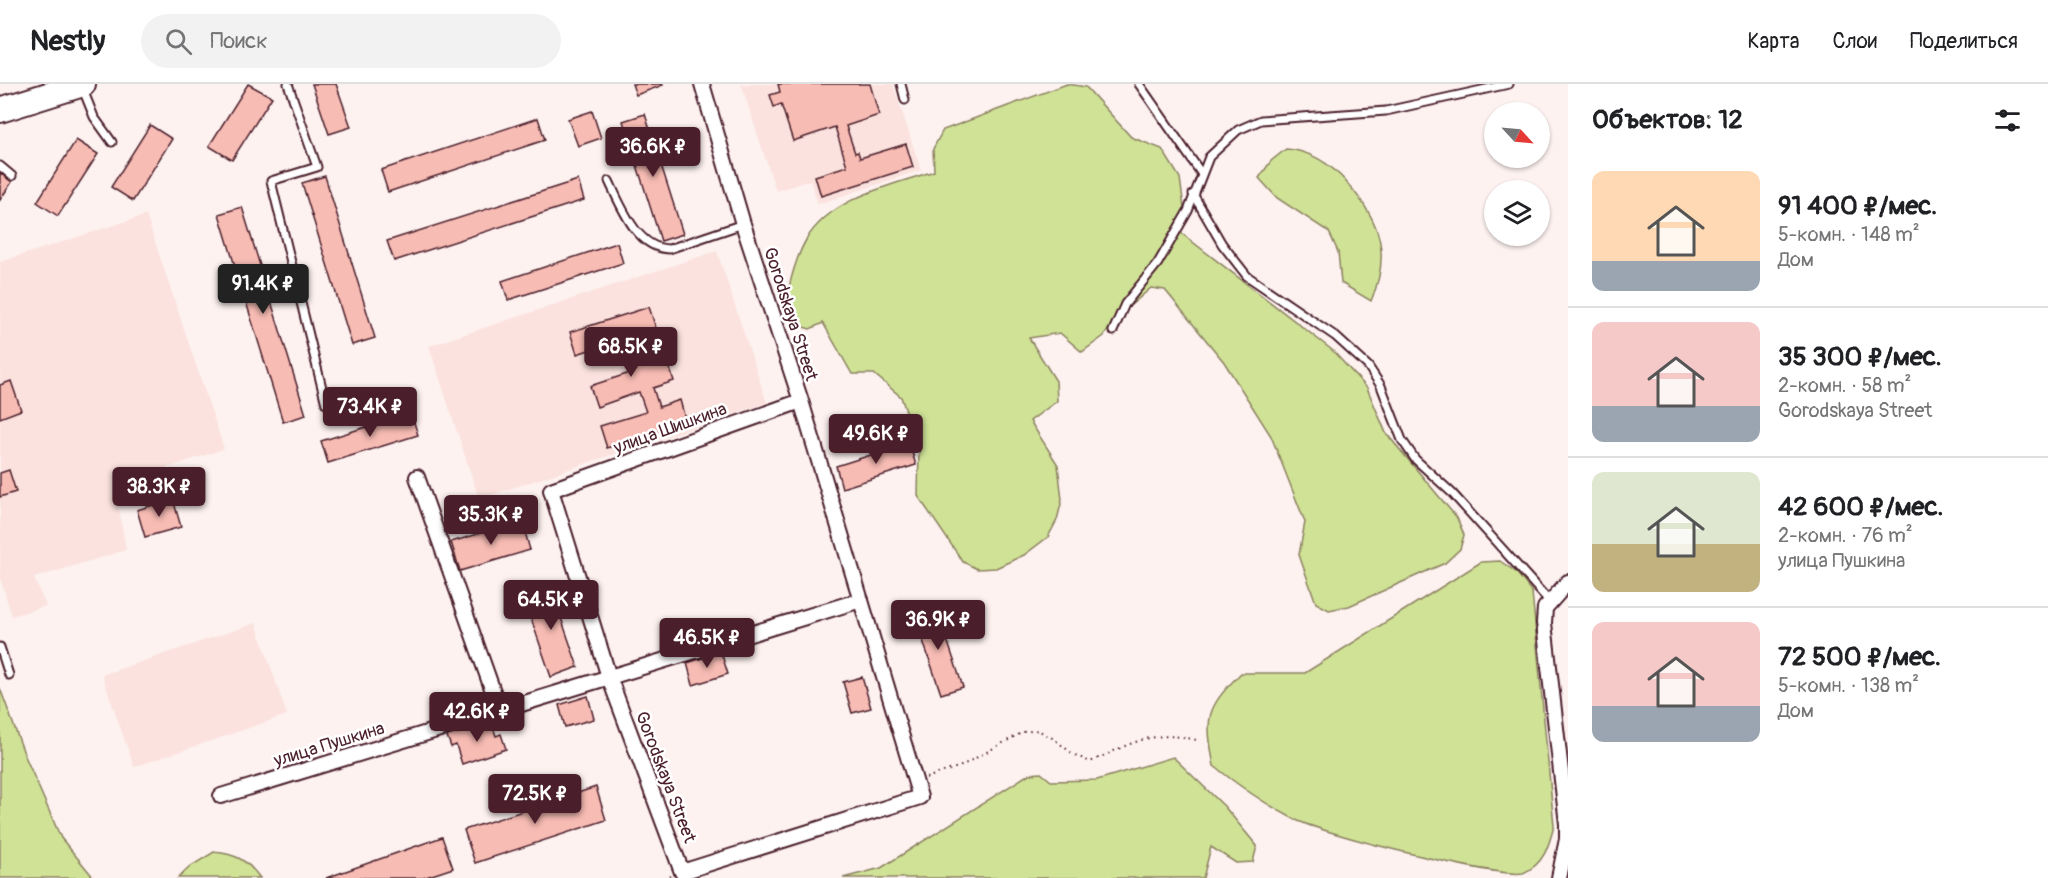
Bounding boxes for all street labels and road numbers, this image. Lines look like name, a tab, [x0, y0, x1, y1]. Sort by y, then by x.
street label: Gorodskaya Street	[758, 245, 823, 384]
street label: улица Шишкина	[609, 397, 730, 460]
street label: Gorodskaya Street	[630, 708, 701, 847]
street label: улица Пушкина	[270, 717, 387, 773]

